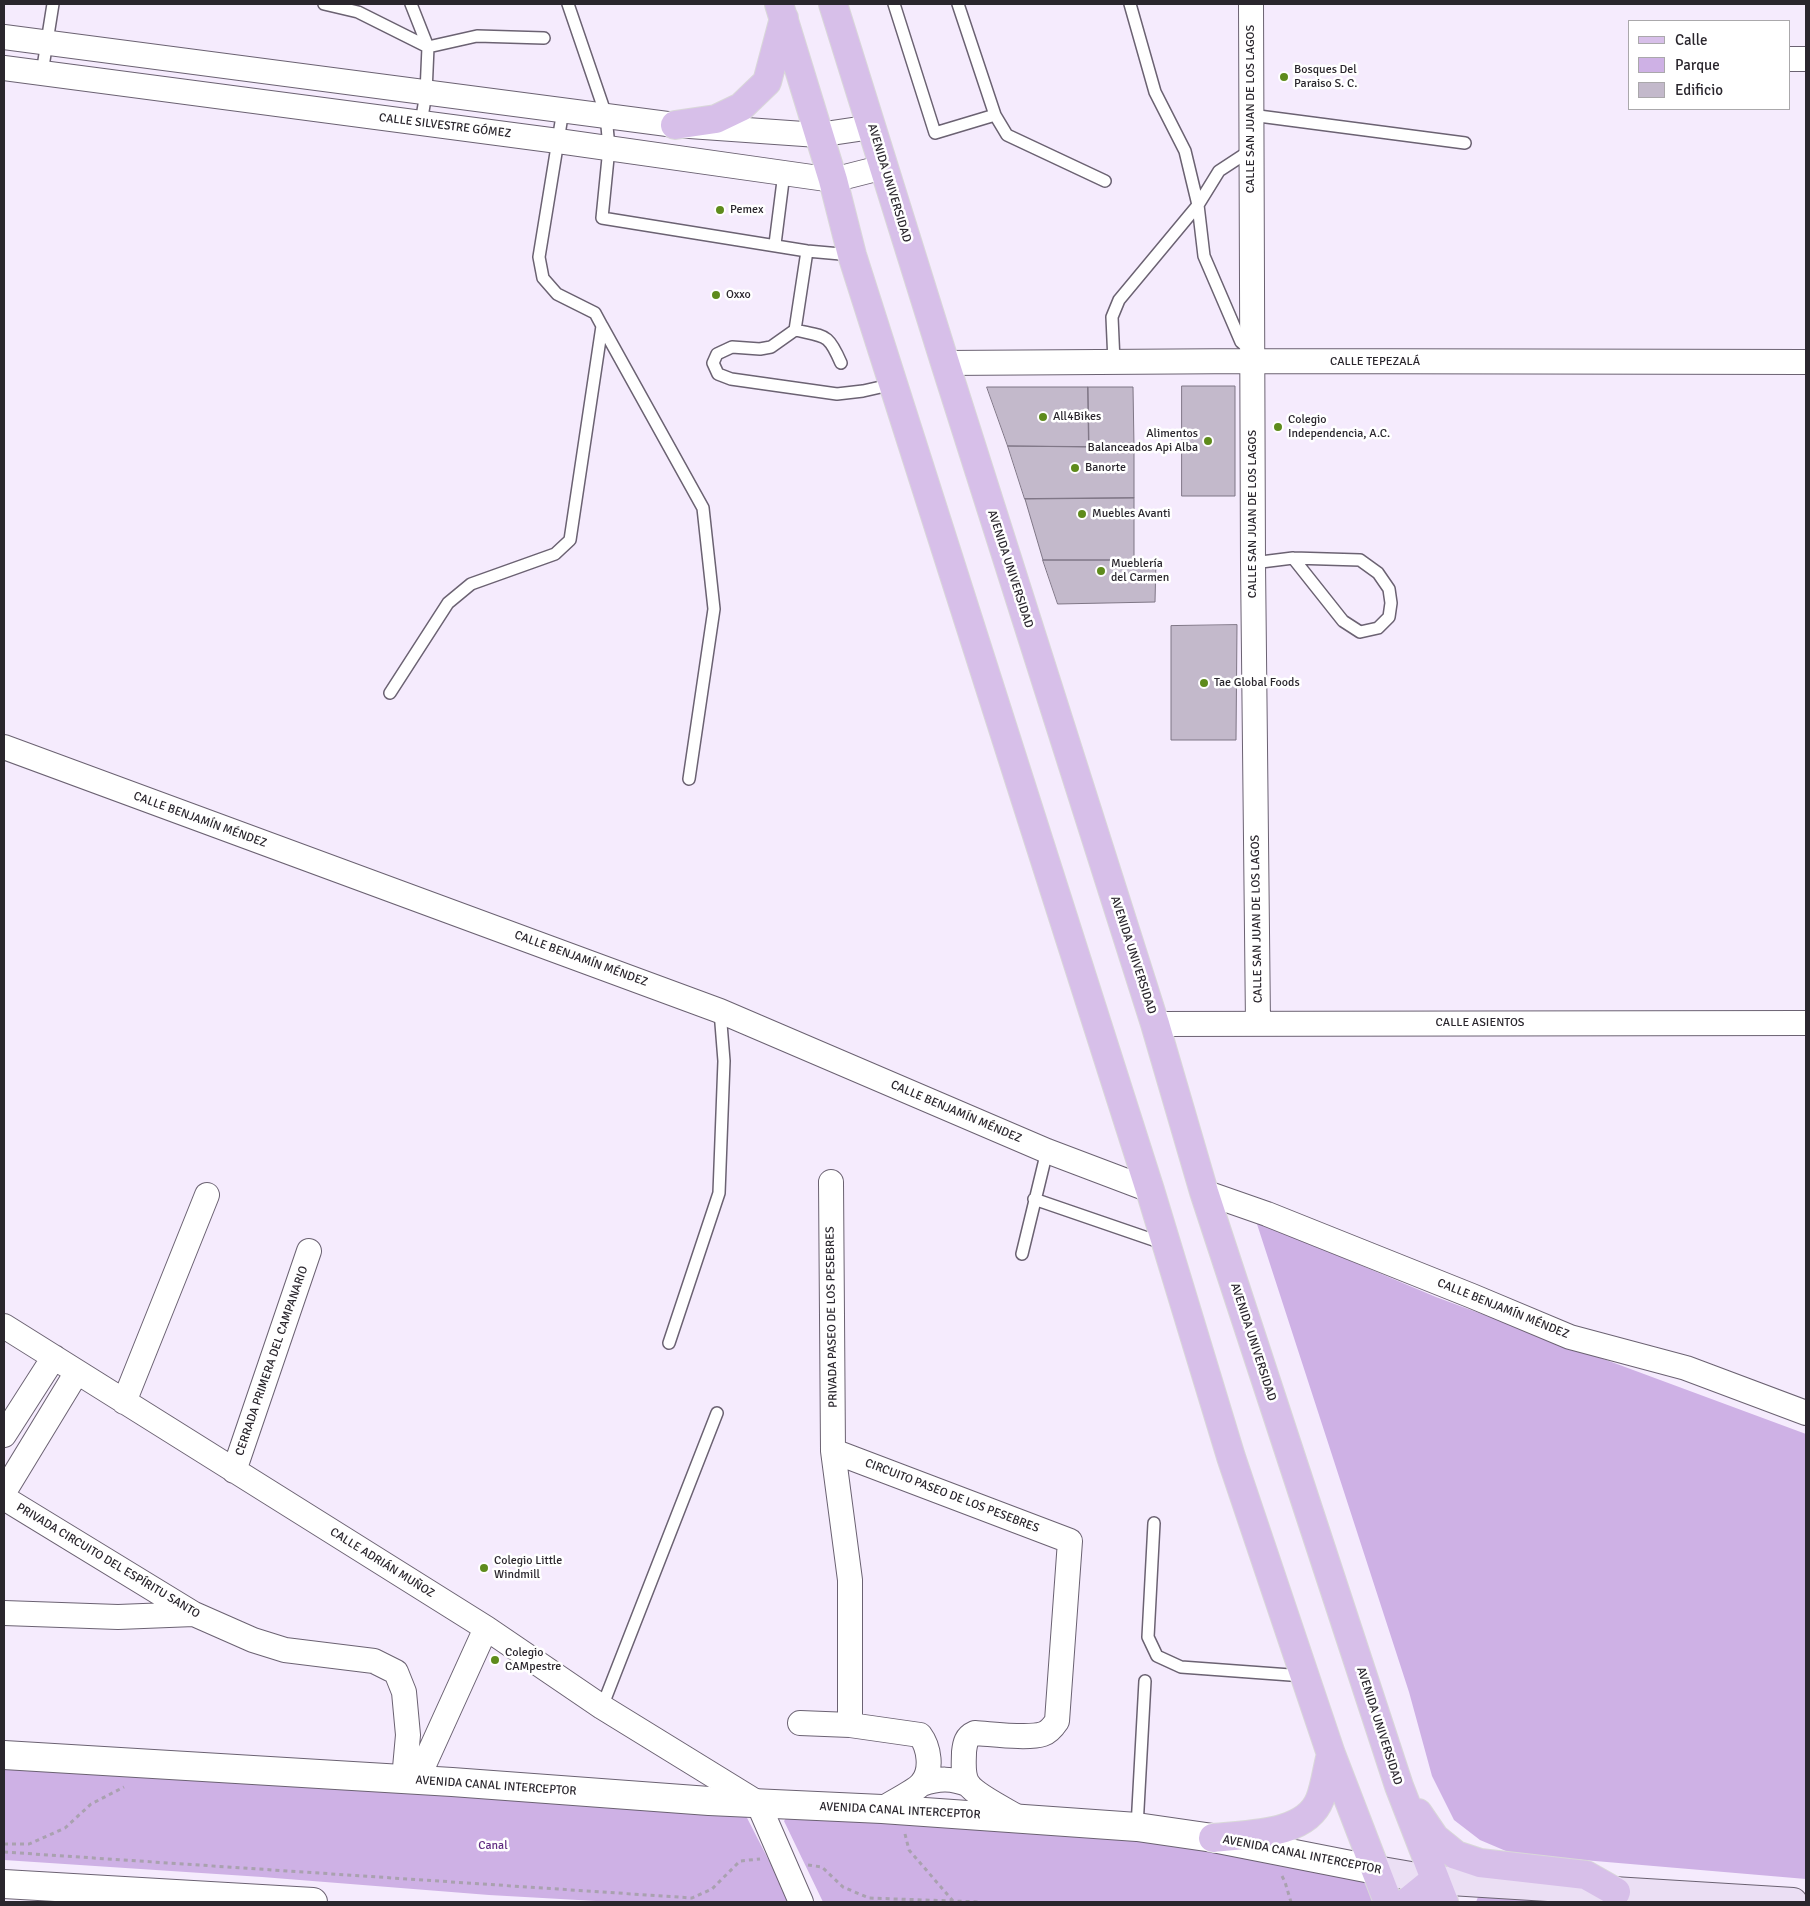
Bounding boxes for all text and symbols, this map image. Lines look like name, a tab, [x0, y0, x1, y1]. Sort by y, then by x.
legend	[1628, 20, 1790, 110]
street label: CALLE SAN JUAN DE LOS LAGOS	[1244, 25, 1258, 193]
text: Calle	[1675, 31, 1708, 49]
text: Parque	[1675, 56, 1720, 74]
place label: Bosques Del Paraiso S. C.	[1294, 63, 1357, 91]
marker: Bosques Del Paraiso S. C.	[1278, 71, 1290, 83]
text: Edificio	[1675, 81, 1723, 99]
street label: CALLE SILVESTRE GÓMEZ	[378, 111, 512, 141]
street label: AVENIDA UNIVERSIDAD	[864, 122, 914, 244]
place label: Pemex	[730, 203, 764, 217]
marker: Pemex	[714, 204, 726, 216]
place label: Oxxo	[726, 288, 751, 302]
marker: Oxxo	[710, 289, 722, 301]
street label: CALLE TEPEZALÁ	[1330, 355, 1420, 369]
place label: All4Bikes	[1053, 410, 1101, 424]
marker: All4Bikes	[1037, 411, 1049, 423]
place label: Colegio Independencia, A.C.	[1288, 413, 1390, 441]
marker: Colegio Independencia, A.C.	[1272, 421, 1284, 433]
place label: Alimentos Balanceados Api Alba	[1088, 427, 1198, 455]
street label: CALLE SAN JUAN DE LOS LAGOS	[1246, 430, 1260, 598]
marker: Alimentos Balanceados Api Alba	[1202, 435, 1214, 447]
place label: Banorte	[1085, 461, 1126, 475]
marker: Banorte	[1069, 462, 1081, 474]
place label: Muebles Avanti	[1092, 507, 1171, 521]
street label: AVENIDA UNIVERSIDAD	[984, 508, 1036, 630]
marker: Muebles Avanti	[1076, 508, 1088, 520]
place label: Mueblería del Carmen	[1111, 557, 1169, 585]
marker: Mueblería del Carmen	[1095, 565, 1107, 577]
place label: Tae Global Foods	[1214, 676, 1300, 690]
marker: Tae Global Foods	[1198, 677, 1210, 689]
street label: CALLE BENJAMÍN MÉNDEZ	[131, 789, 269, 851]
street label: CALLE SAN JUAN DE LOS LAGOS	[1248, 835, 1266, 1003]
street label: AVENIDA UNIVERSIDAD	[1107, 894, 1159, 1016]
street label: CALLE BENJAMÍN MÉNDEZ	[512, 928, 650, 990]
street label: CALLE ASIENTOS	[1436, 1016, 1524, 1030]
street label: CALLE BENJAMÍN MÉNDEZ	[888, 1078, 1024, 1146]
street label: PRIVADA PASEO DE LOS PESEBRES	[823, 1226, 841, 1408]
street label: CERRADA PRIMERA DEL CAMPANARIO	[233, 1264, 311, 1458]
street label: CALLE BENJAMÍN MÉNDEZ	[1435, 1276, 1571, 1342]
street label: AVENIDA UNIVERSIDAD	[1227, 1281, 1279, 1403]
street label: CIRCUITO PASEO DE LOS PESEBRES	[863, 1456, 1041, 1536]
street label: PRIVADA CIRCUITO DEL ESPÍRITU SANTO	[14, 1500, 202, 1622]
street label: CALLE ADRIÁN MUÑOZ	[327, 1525, 437, 1601]
place label: Colegio Little Windmill	[494, 1554, 562, 1582]
marker: Colegio Little Windmill	[478, 1562, 490, 1574]
place label: Colegio CAMpestre	[505, 1646, 561, 1674]
marker: Colegio CAMpestre	[489, 1654, 501, 1666]
street label: AVENIDA UNIVERSIDAD	[1353, 1665, 1405, 1787]
street label: AVENIDA CANAL INTERCEPTOR	[415, 1773, 577, 1799]
street label: AVENIDA CANAL INTERCEPTOR	[819, 1800, 981, 1822]
street label: AVENIDA CANAL INTERCEPTOR	[1221, 1833, 1383, 1877]
park label: Canal	[478, 1839, 508, 1853]

